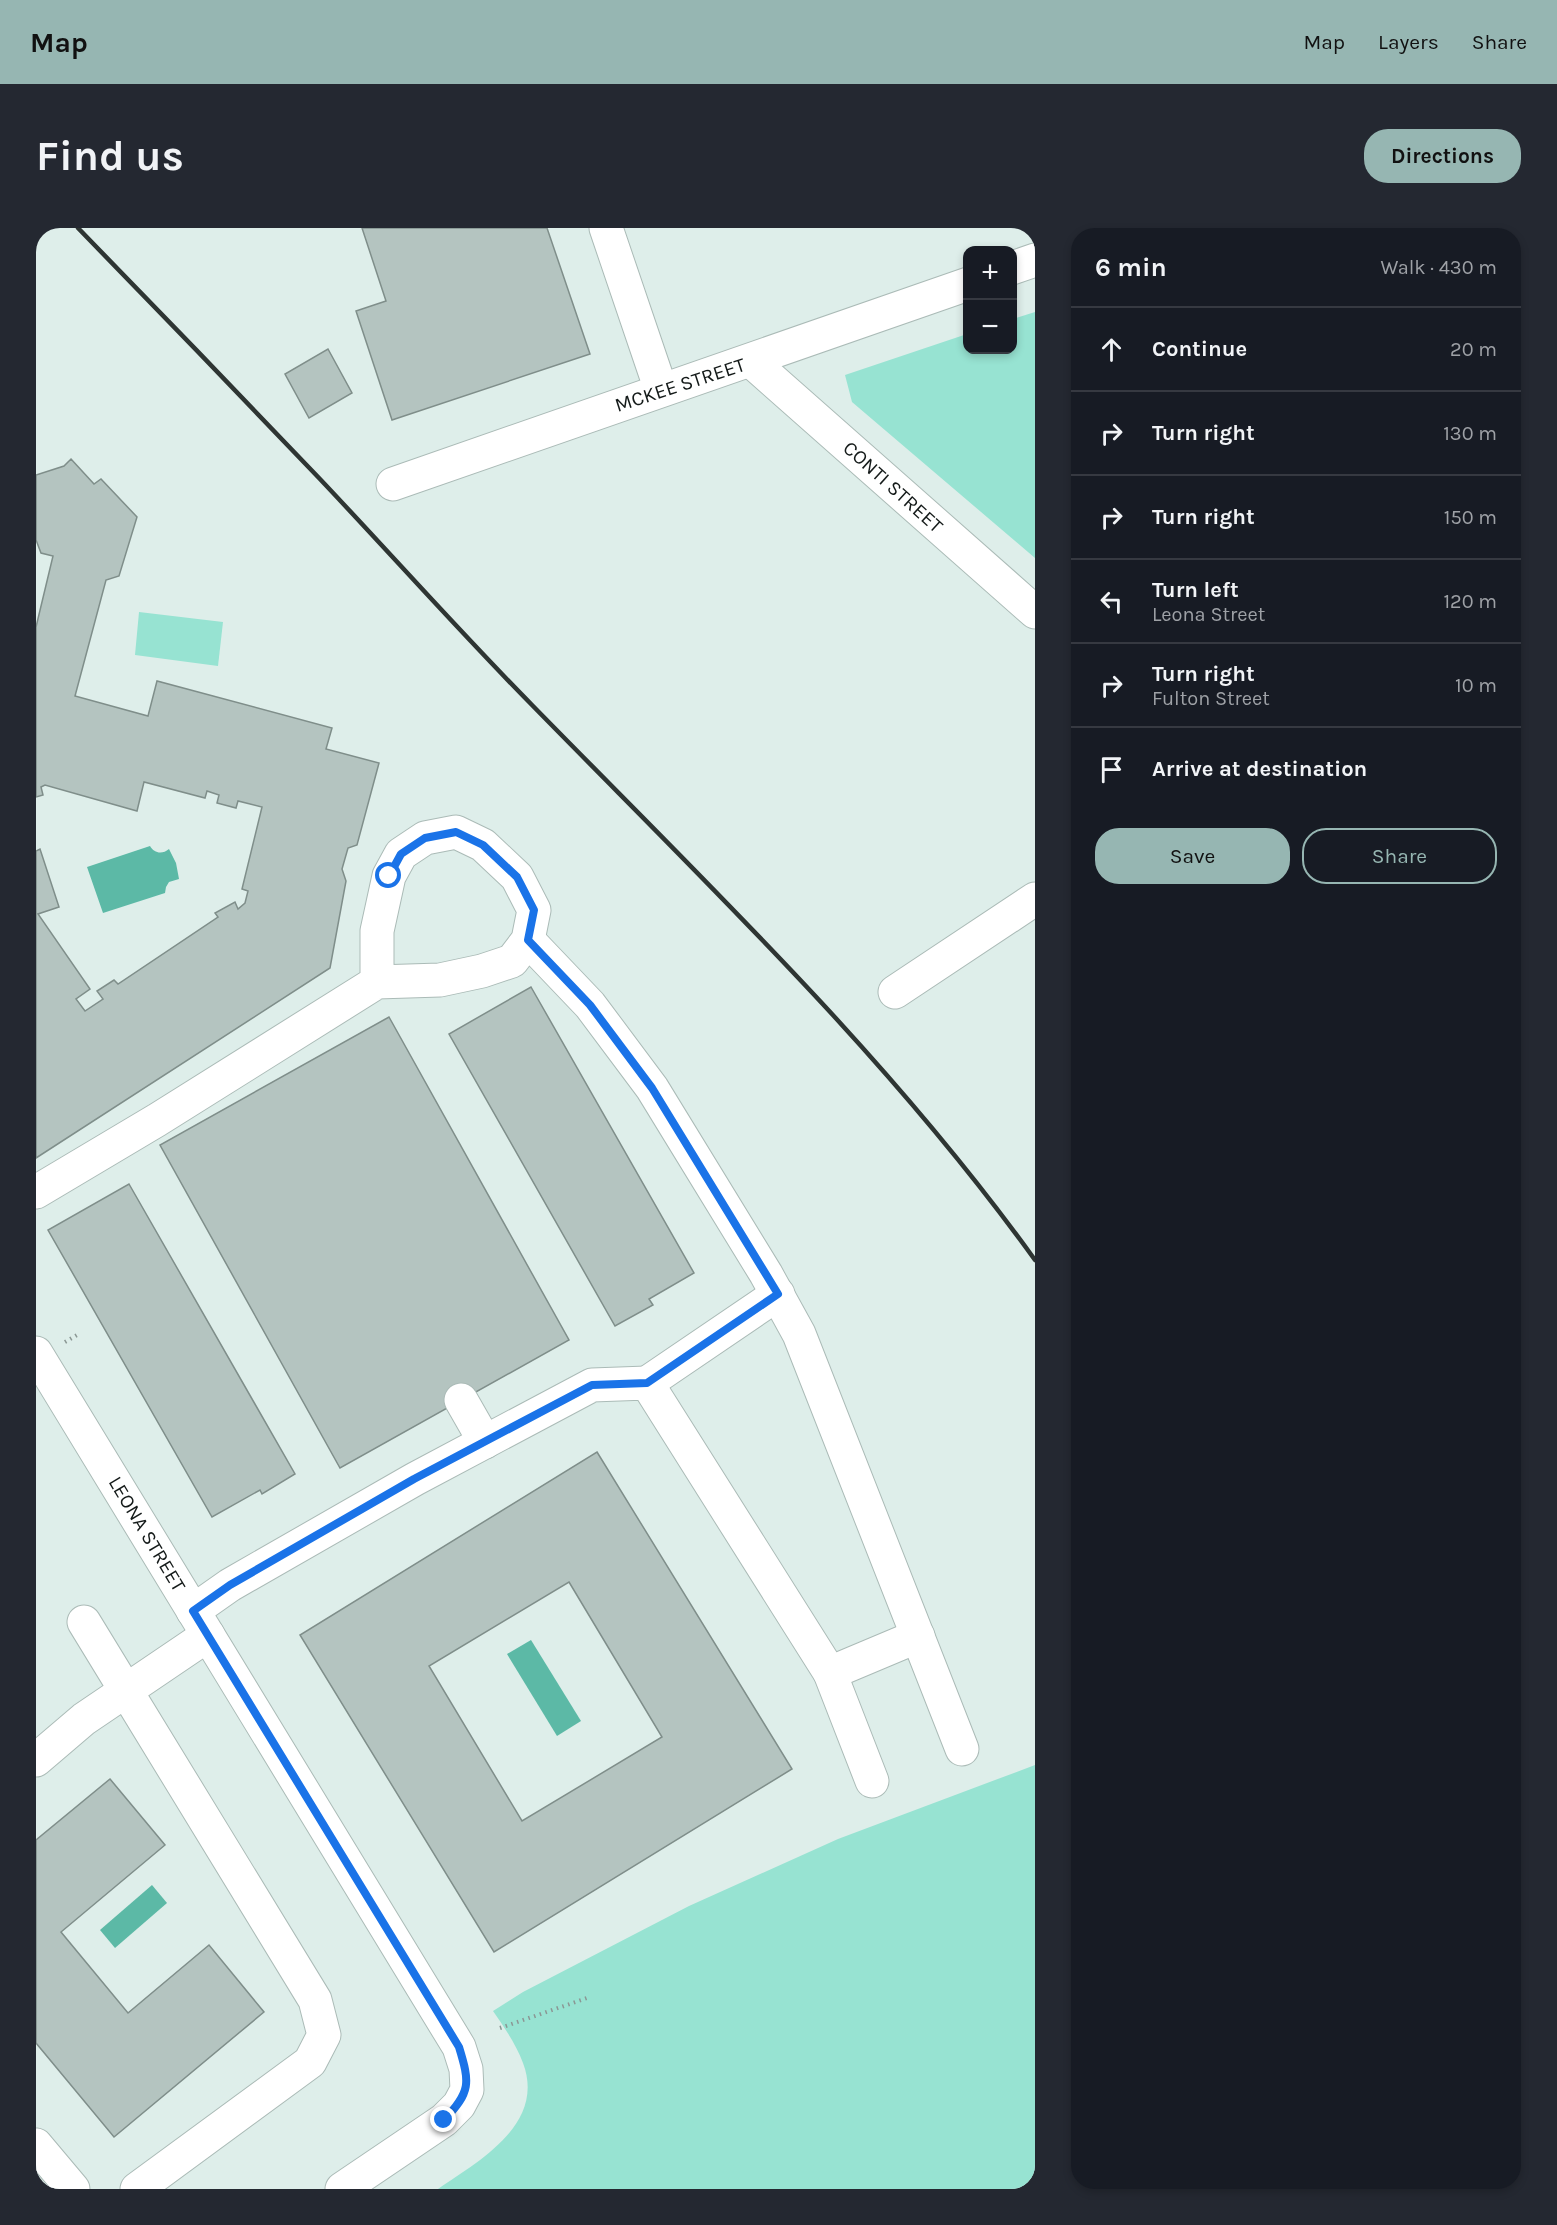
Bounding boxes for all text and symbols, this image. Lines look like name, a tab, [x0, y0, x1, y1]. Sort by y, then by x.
text: Map	[30, 26, 88, 59]
text: Map	[1303, 30, 1345, 54]
text: Layers	[1378, 30, 1439, 54]
text: Share	[1472, 30, 1527, 54]
button: Directions	[1364, 129, 1521, 183]
text: Find us	[36, 131, 184, 181]
map controls	[963, 246, 1017, 354]
button: +	[963, 246, 1017, 300]
text: 6 min	[1095, 252, 1167, 283]
text: Walk · 430 m	[1381, 256, 1497, 279]
button: −	[963, 300, 1017, 354]
icon: ahead	[1095, 333, 1128, 366]
text: Continue	[1152, 336, 1247, 362]
text: 20 m	[1450, 338, 1497, 361]
street label: MCKEE STREET	[612, 353, 748, 417]
icon: right	[1095, 417, 1128, 450]
text: Turn right	[1152, 420, 1255, 446]
text: 130 m	[1443, 422, 1497, 445]
street label: CONTI STREET	[838, 436, 948, 538]
icon: right	[1095, 501, 1128, 534]
text: Turn right	[1152, 504, 1255, 530]
text: 150 m	[1444, 506, 1497, 529]
text: Turn left	[1152, 577, 1239, 603]
icon: left	[1095, 585, 1128, 618]
text: 120 m	[1443, 590, 1497, 613]
text: Leona Street	[1152, 603, 1265, 626]
text: Turn right	[1152, 661, 1255, 687]
icon: right	[1095, 669, 1128, 702]
text: 10 m	[1455, 674, 1497, 697]
text: Fulton Street	[1152, 687, 1270, 710]
icon: arrive	[1095, 753, 1128, 786]
text: Arrive at destination	[1152, 756, 1367, 782]
button: Save	[1095, 828, 1290, 884]
button: Share	[1302, 828, 1497, 884]
route start	[375, 862, 401, 888]
street label: LEONA STREET	[104, 1472, 190, 1596]
route end	[430, 2106, 456, 2132]

